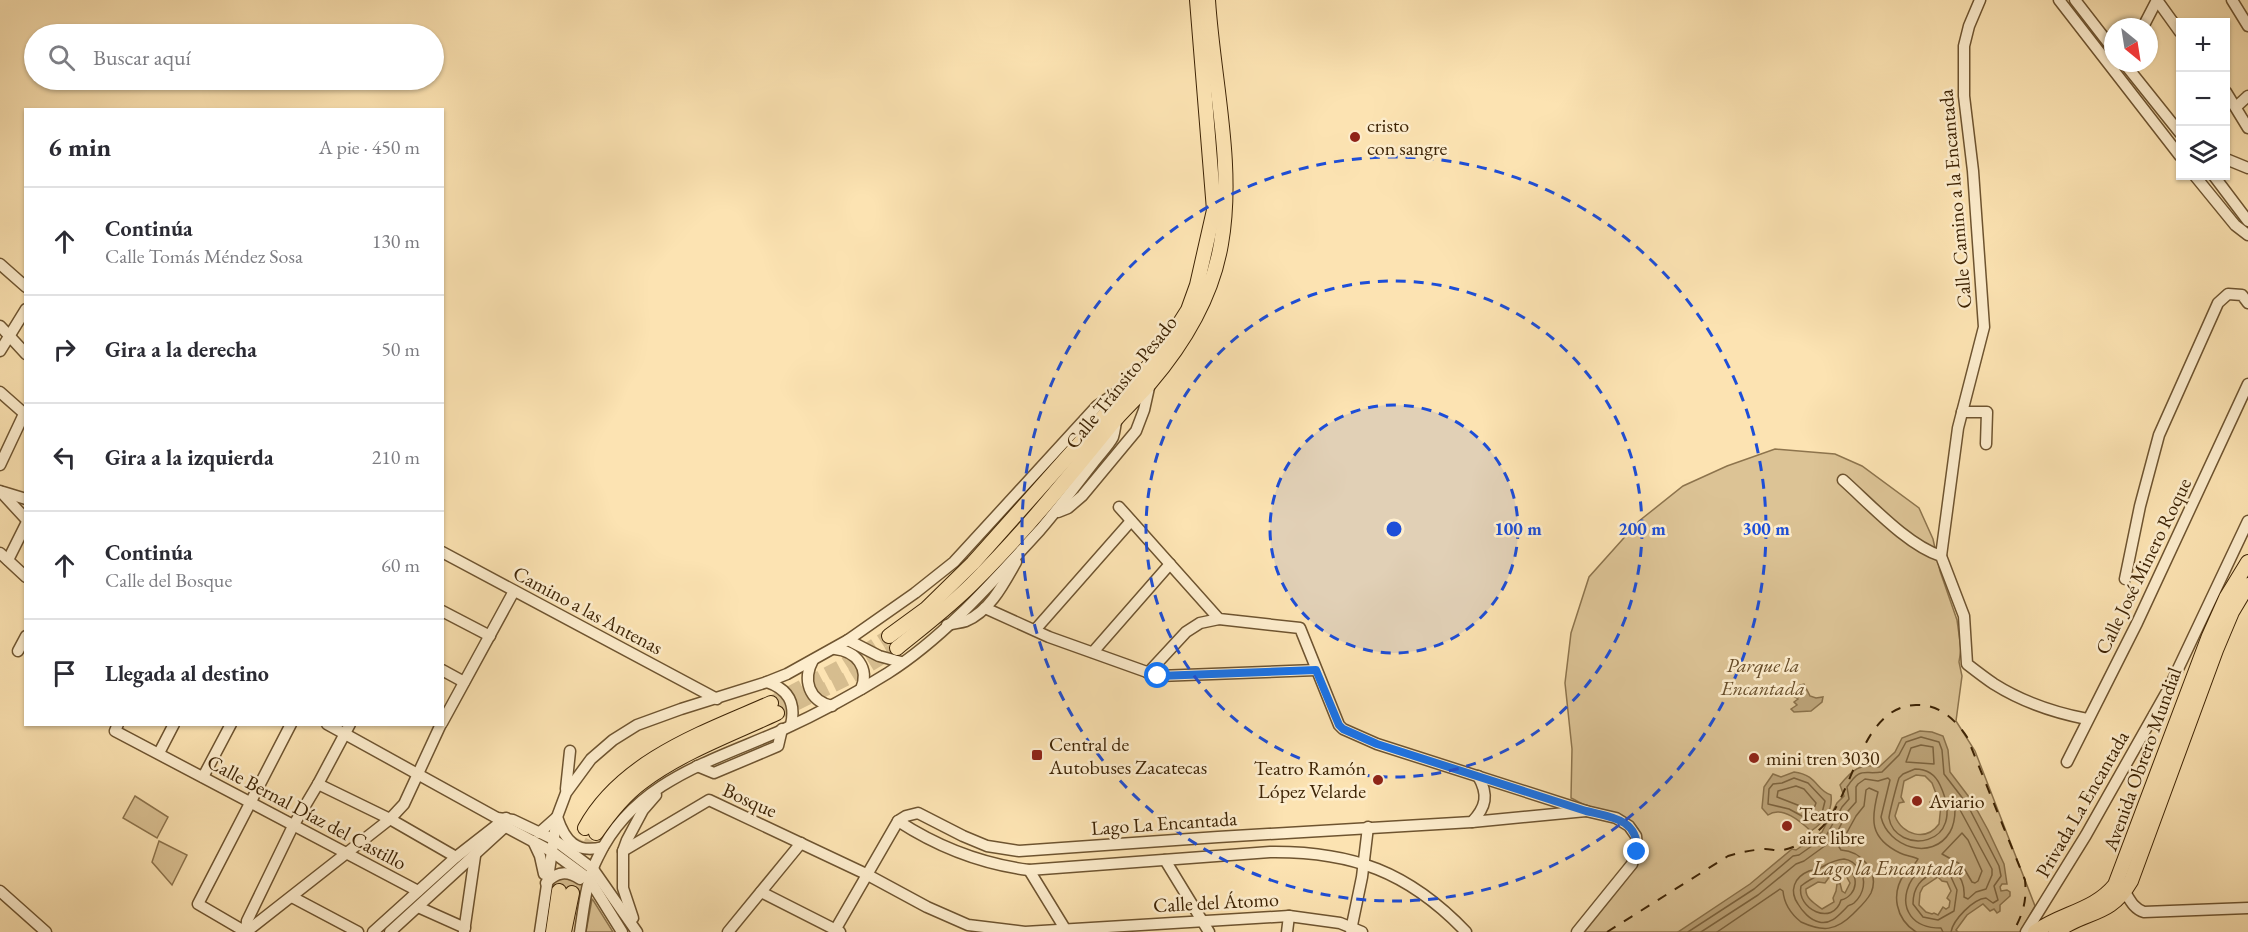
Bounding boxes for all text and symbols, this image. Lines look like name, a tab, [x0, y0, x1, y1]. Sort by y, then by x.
north arrow	[2104, 18, 2158, 72]
map controls	[2176, 18, 2230, 180]
button: +	[2176, 18, 2230, 72]
search box	[24, 24, 444, 90]
icon: search	[45, 41, 78, 74]
text: Buscar aquí	[93, 43, 191, 72]
button: −	[2176, 72, 2230, 126]
street label: Calle Camino a la Encantada	[1932, 88, 1978, 310]
place label: cristo con sangre	[1367, 112, 1448, 161]
button: layers	[2176, 126, 2230, 180]
text: 6 min	[48, 130, 111, 164]
marker: cristo con sangre	[1348, 130, 1362, 144]
text: A pie · 450 m	[319, 134, 420, 160]
text: Continúa	[105, 214, 193, 243]
icon: ahead	[48, 225, 81, 258]
text: 130 m	[372, 228, 420, 254]
text: Calle Tomás Méndez Sosa	[105, 243, 303, 269]
street label: Calle Tránsito Pesado	[1059, 310, 1183, 454]
icon: right	[48, 333, 81, 366]
text: Gira a la derecha	[105, 335, 257, 364]
text: 50 m	[381, 336, 420, 362]
icon: left	[48, 441, 81, 474]
text: Gira a la izquierda	[105, 443, 274, 472]
text: 210 m	[372, 444, 420, 470]
street label: Calle José Minero Roque	[2089, 473, 2197, 659]
text: 100 m	[1494, 517, 1542, 540]
text: 200 m	[1618, 517, 1666, 540]
text: 300 m	[1742, 517, 1790, 540]
centre of rings	[1384, 519, 1404, 539]
text: Continúa	[105, 538, 193, 567]
icon: ahead	[48, 549, 81, 582]
text: 60 m	[381, 552, 420, 578]
street label: Camino a las Antenas	[509, 560, 667, 660]
text: Calle del Bosque	[105, 567, 232, 593]
park label: Parque la Encantada	[1720, 652, 1805, 701]
icon: arrive	[48, 657, 81, 690]
text: Llegada al destino	[105, 659, 269, 688]
route start	[1144, 662, 1170, 688]
street label: Avenida Obrero Mundial	[2096, 663, 2187, 855]
street label: Privada La Encantada	[2029, 726, 2135, 882]
place label: Central de Autobuses Zacatecas	[1048, 731, 1207, 780]
place label: mini tren 3030	[1766, 745, 1880, 771]
street label: Calle Bernal Díaz del Castillo	[203, 748, 411, 876]
marker: Central de Autobuses Zacatecas	[1030, 748, 1044, 762]
marker: mini tren 3030	[1747, 751, 1761, 765]
place label: Teatro Ramón López Velarde	[1254, 755, 1366, 804]
marker: Teatro Ramón López Velarde	[1371, 773, 1385, 787]
street label: Bosque	[719, 777, 781, 824]
place label: Aviario	[1928, 788, 1985, 814]
marker: Aviario	[1910, 794, 1924, 808]
place label: Teatro aire libre	[1799, 801, 1865, 850]
street label: Lago La Encantada	[1090, 805, 1238, 841]
marker: Teatro aire libre	[1780, 819, 1794, 833]
route end	[1623, 838, 1649, 864]
water label: Lago la Encantada	[1811, 854, 1964, 881]
street label: Calle del Átomo	[1153, 886, 1280, 918]

